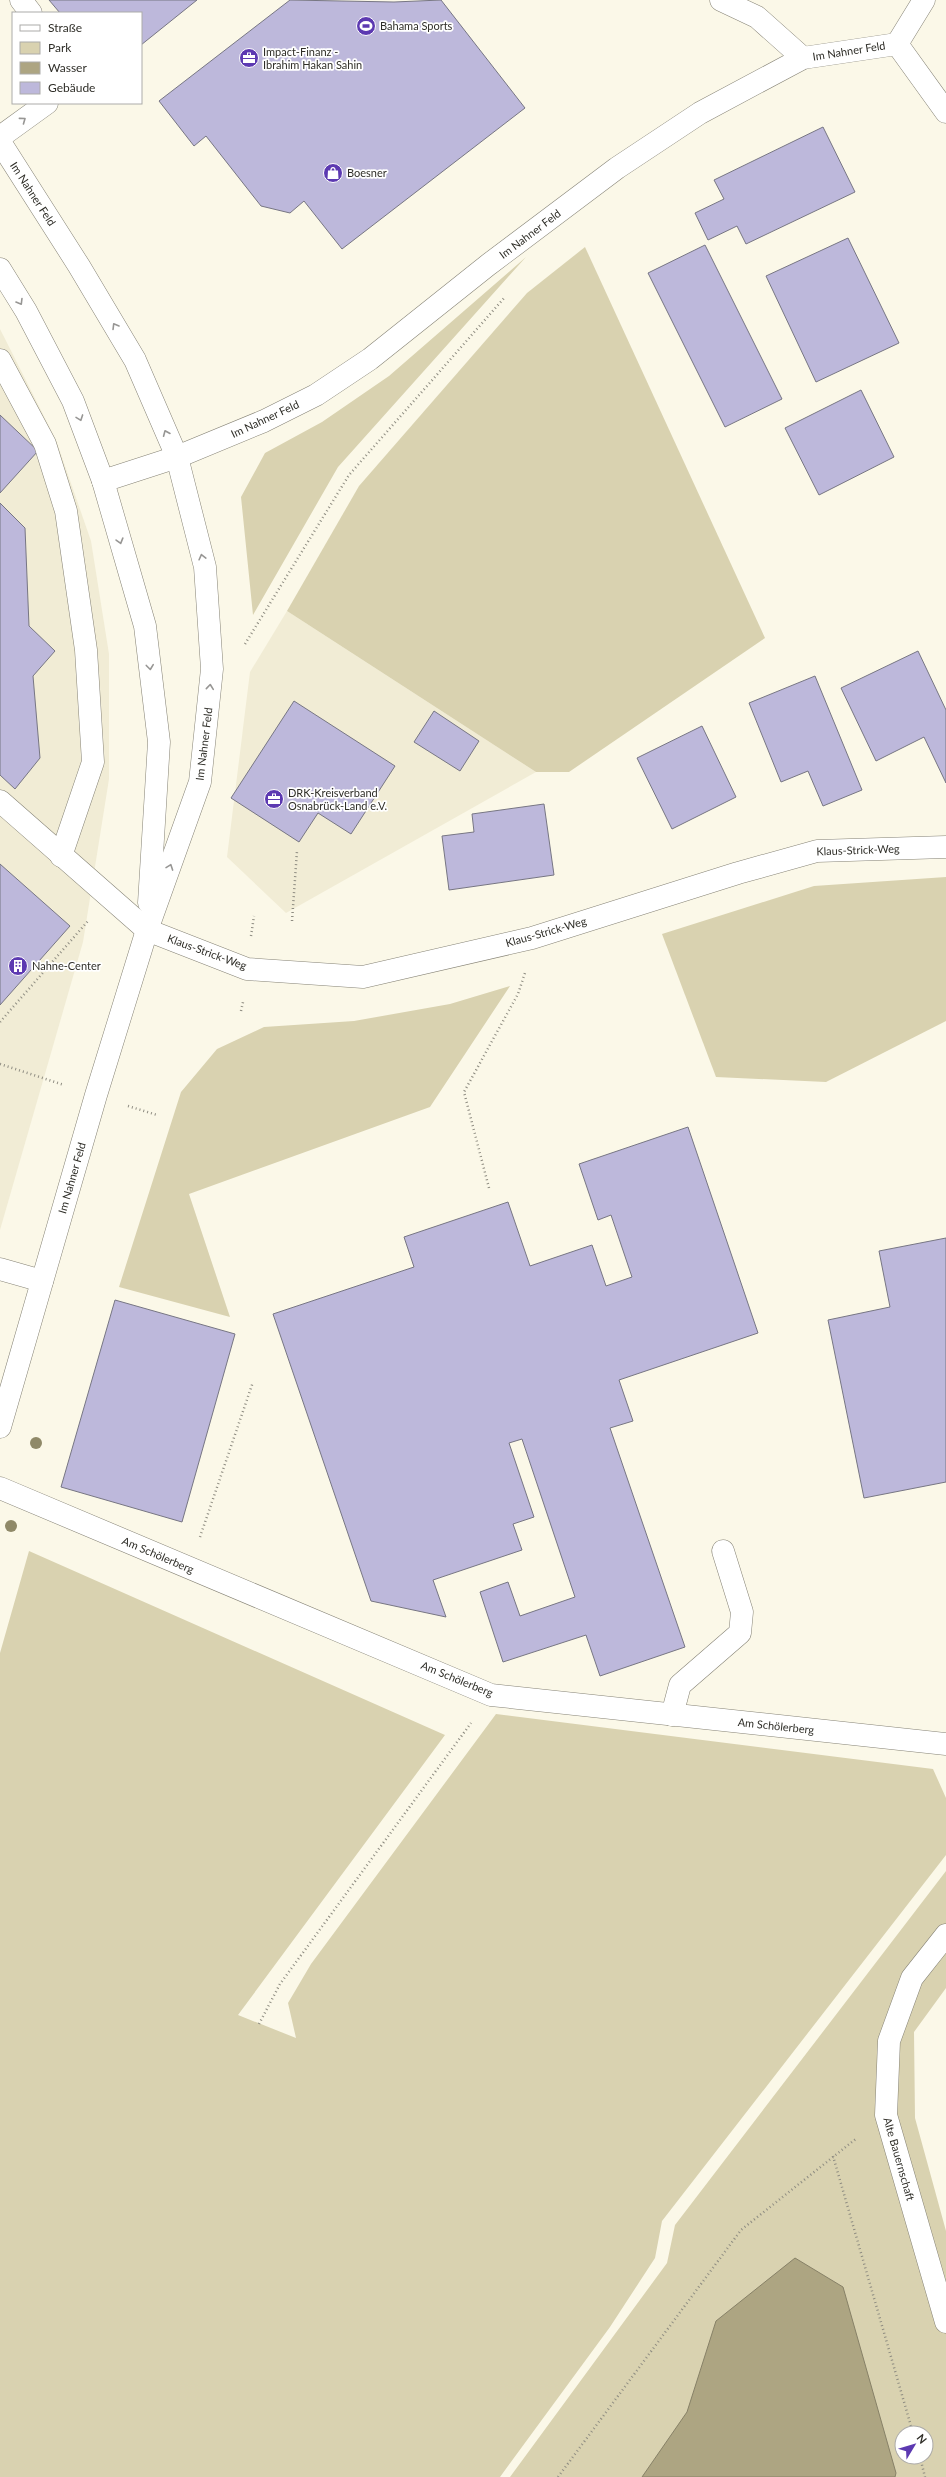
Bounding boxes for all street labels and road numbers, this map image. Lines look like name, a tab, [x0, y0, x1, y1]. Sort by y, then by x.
street label: Im Nahner Feld	[812, 38, 886, 63]
street label: Im Nahner Feld	[8, 159, 59, 228]
street label: Im Nahner Feld	[496, 206, 563, 261]
street label: Im Nahner Feld	[229, 397, 301, 440]
street label: Im Nahner Feld	[193, 707, 214, 781]
street label: Klaus-Strick-Weg	[816, 842, 900, 857]
street label: Klaus-Strick-Weg	[504, 914, 588, 949]
street label: Klaus-Strick-Weg	[166, 931, 249, 972]
street label: Im Nahner Feld	[55, 1141, 88, 1215]
street label: Am Schölerberg	[120, 1534, 196, 1576]
street label: Am Schölerberg	[419, 1658, 495, 1699]
street label: Am Schölerberg	[737, 1715, 815, 1736]
street label: Alte Bauernschaft	[881, 2116, 918, 2203]

